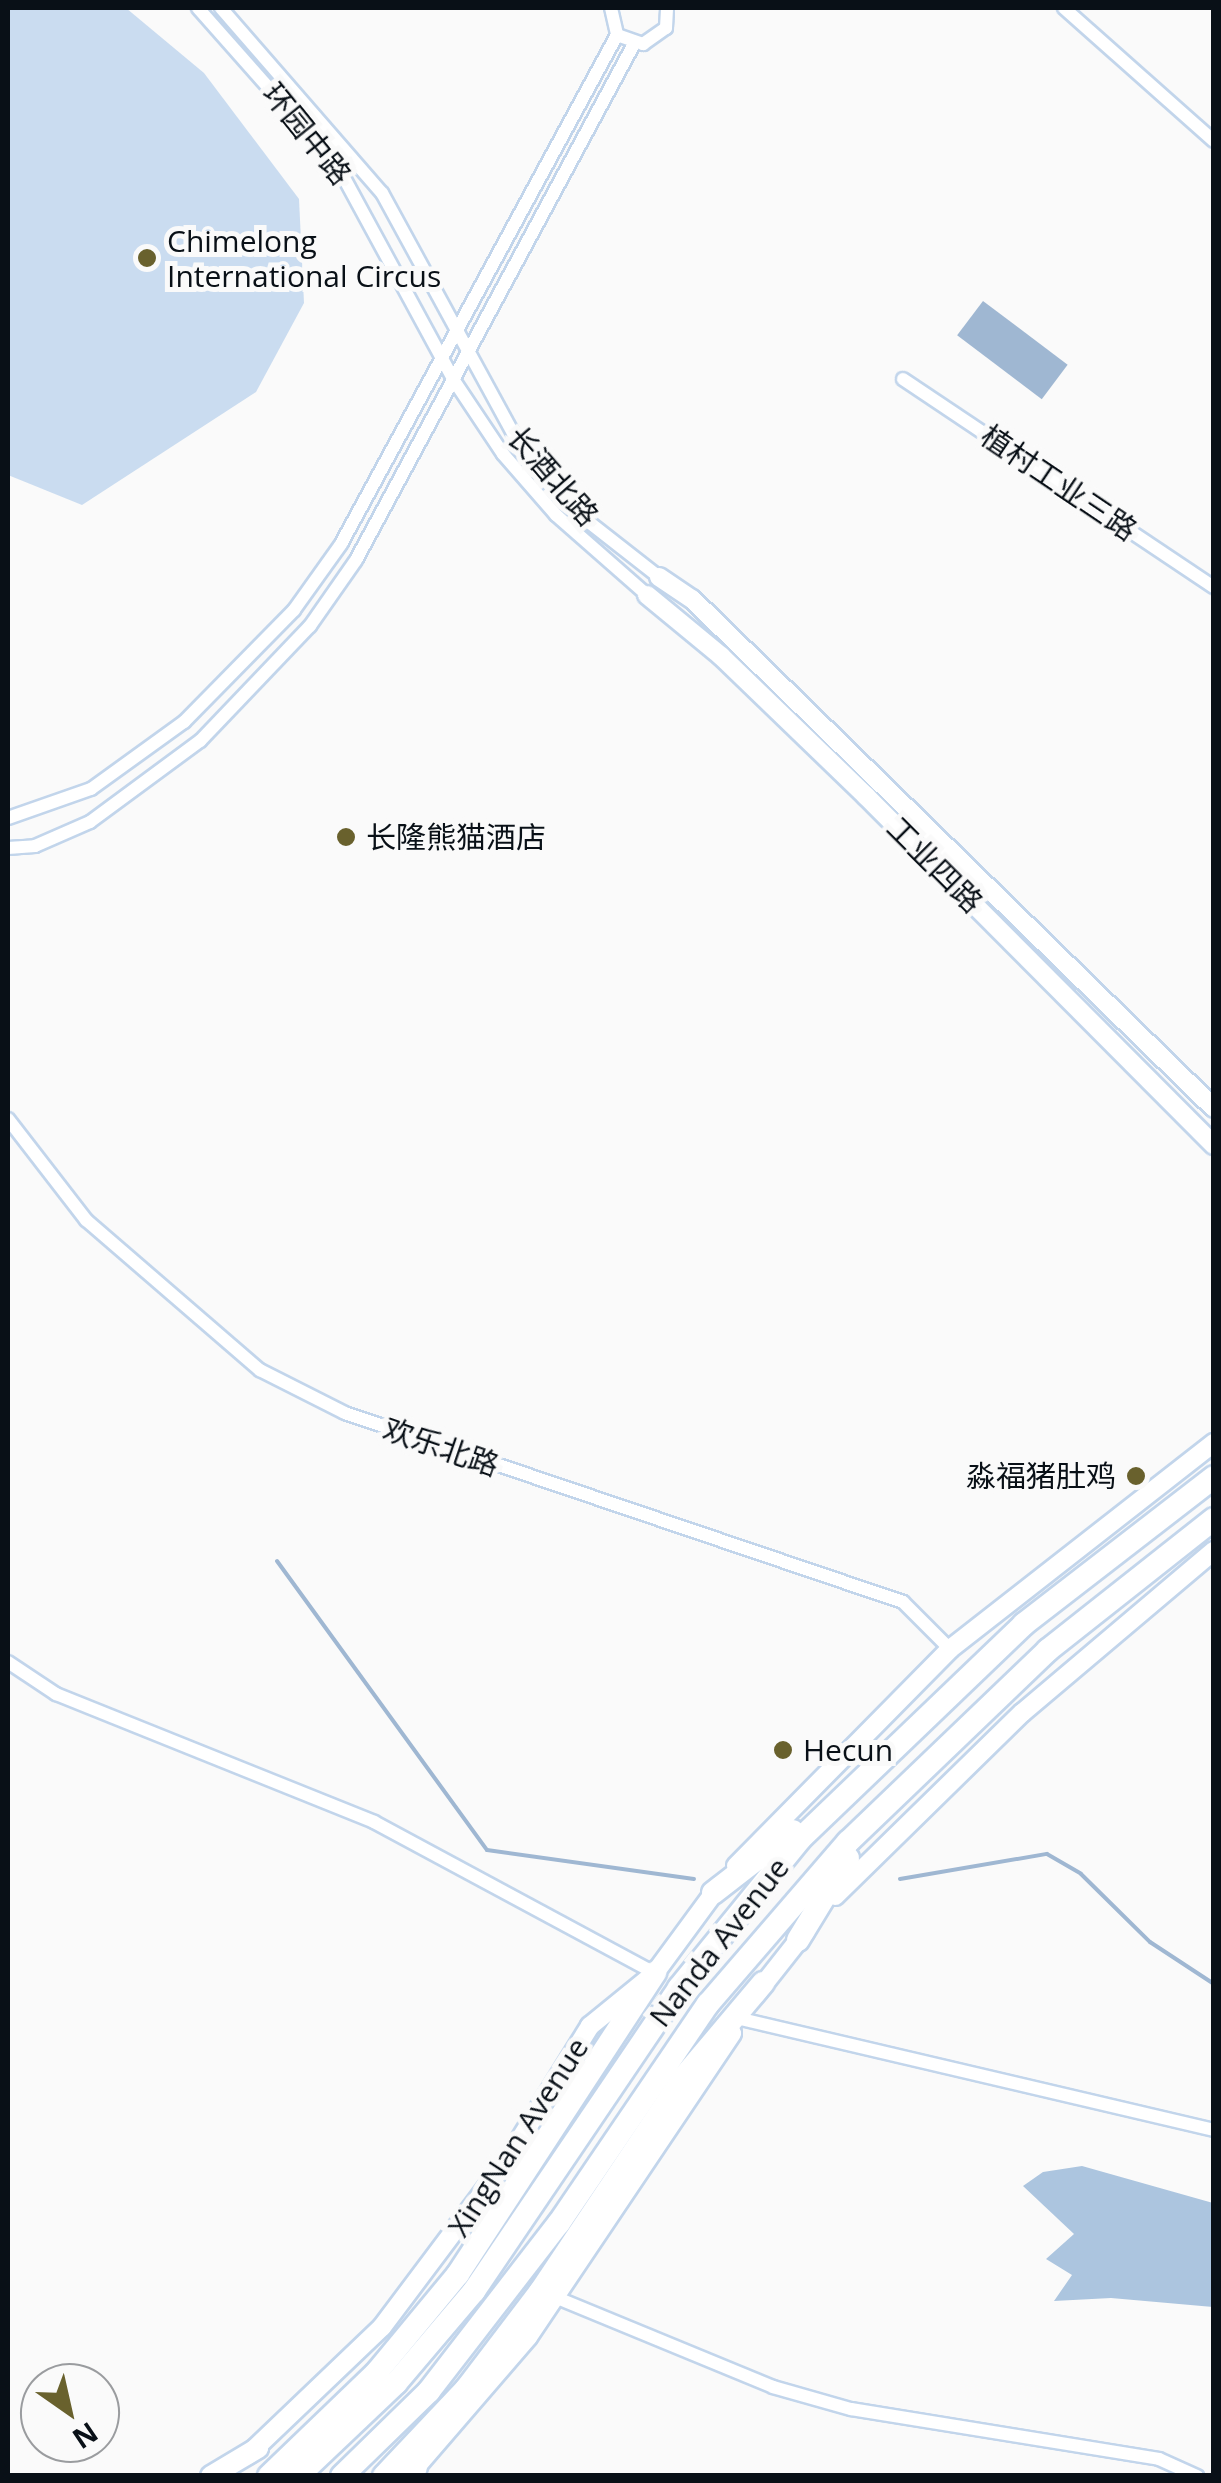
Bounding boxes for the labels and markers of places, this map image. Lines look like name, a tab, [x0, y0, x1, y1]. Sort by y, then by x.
place label: Chimelong International Circus	[167, 223, 441, 294]
marker: Chimelong International Circus	[136, 247, 158, 269]
place label: 长隆熊猫酒店	[366, 819, 546, 855]
marker: 长隆熊猫酒店	[335, 826, 357, 848]
place label: 淼福猪肚鸡	[966, 1458, 1116, 1494]
marker: 淼福猪肚鸡	[1125, 1465, 1147, 1487]
place label: Hecun	[803, 1732, 893, 1768]
marker: Hecun	[772, 1739, 794, 1761]

